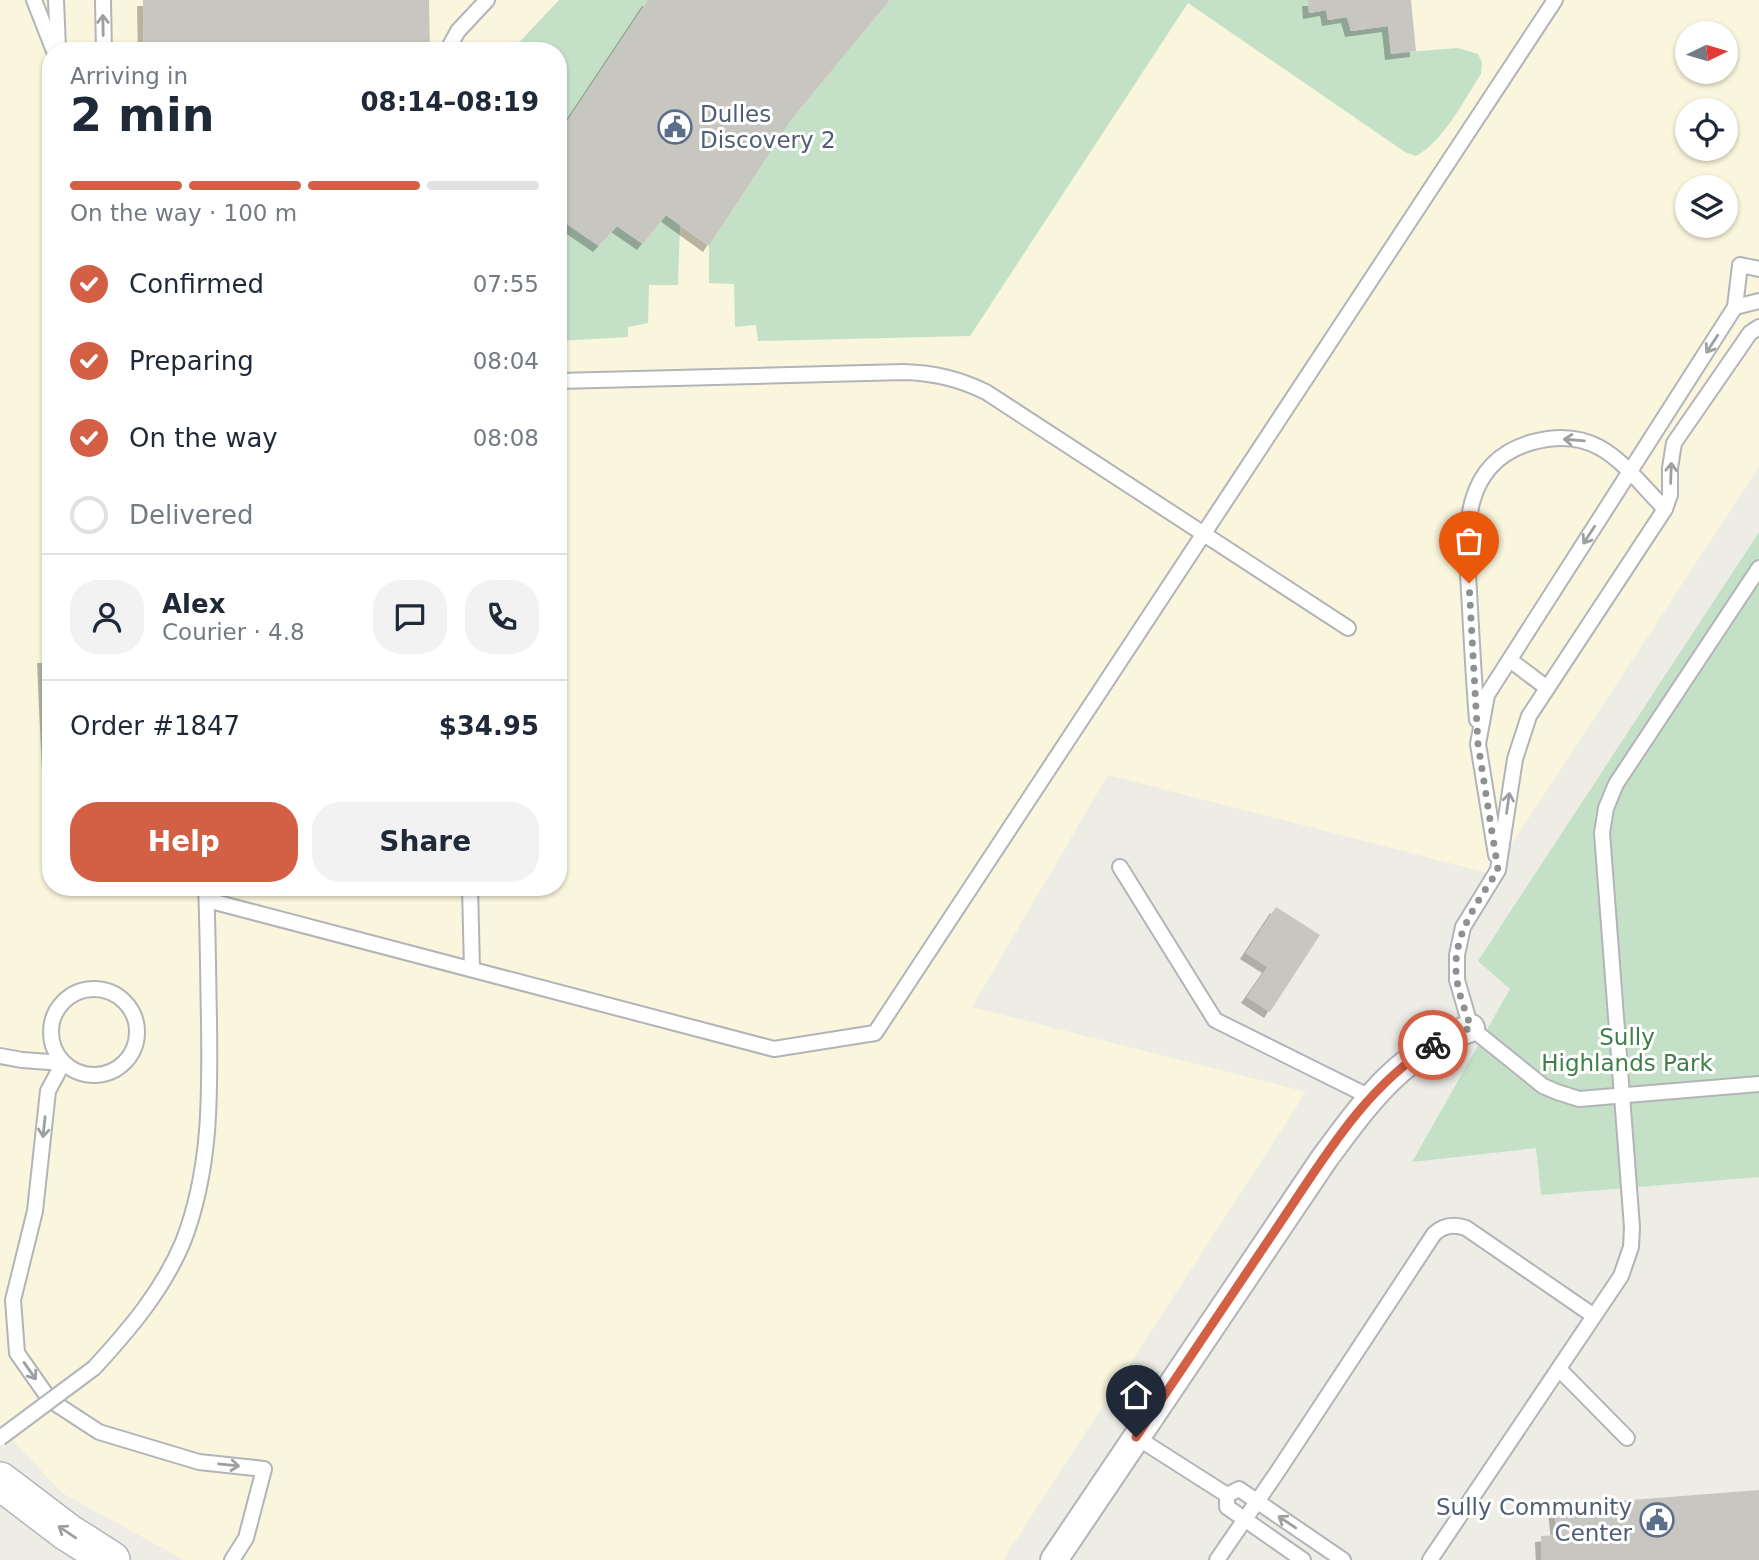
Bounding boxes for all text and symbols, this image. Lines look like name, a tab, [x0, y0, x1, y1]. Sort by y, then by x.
one-way arrow	[96, 14, 110, 37]
north arrow	[1675, 21, 1738, 84]
map controls	[1675, 21, 1738, 238]
text: Arriving in	[70, 63, 188, 89]
text: 08:14–08:19	[360, 87, 539, 117]
text: 2 min	[70, 88, 214, 142]
button: locate	[1675, 98, 1738, 161]
place label: Dulles Discovery 2	[700, 101, 836, 153]
public building icon: Dulles Discovery 2	[656, 108, 694, 146]
button: layers	[1675, 175, 1738, 238]
text: On the way · 100 m	[70, 200, 297, 226]
icon: check	[70, 265, 108, 303]
text: Confirmed	[129, 269, 264, 299]
text: 07:55	[473, 271, 539, 297]
one-way arrow	[1704, 333, 1718, 353]
icon: check	[70, 342, 108, 380]
text: Preparing	[129, 346, 254, 376]
text: 08:04	[473, 348, 539, 374]
icon: check	[70, 419, 108, 457]
text: On the way	[129, 423, 278, 453]
text: 08:08	[473, 425, 539, 451]
one-way arrow	[1564, 433, 1586, 446]
one-way arrow	[1664, 462, 1677, 485]
text: Delivered	[129, 500, 253, 530]
pin	[1439, 511, 1499, 583]
icon: bag	[1450, 522, 1488, 560]
one-way arrow	[1582, 525, 1596, 545]
button: person	[70, 580, 144, 654]
button: chat	[373, 580, 447, 654]
button: phone	[465, 580, 539, 654]
text: Alex	[162, 589, 225, 619]
text: Courier · 4.8	[162, 619, 305, 645]
text: Order #1847	[70, 711, 240, 741]
text: $34.95	[439, 711, 539, 741]
one-way arrow	[1502, 792, 1515, 814]
button: Help	[70, 802, 298, 882]
button: Share	[312, 802, 539, 882]
courier	[1398, 1010, 1468, 1080]
park label: Sully Highlands Park	[1541, 1024, 1713, 1076]
icon: bike	[1414, 1026, 1452, 1064]
one-way arrow	[37, 1115, 50, 1138]
one-way arrow	[23, 1361, 37, 1380]
pin	[1106, 1365, 1166, 1437]
icon: home	[1117, 1376, 1155, 1414]
one-way arrow	[217, 1459, 239, 1472]
place label: Sully Community Center	[1436, 1494, 1633, 1546]
public building icon: Sully Community Center	[1638, 1501, 1676, 1539]
one-way arrow	[1278, 1514, 1297, 1529]
one-way arrow	[58, 1525, 77, 1539]

